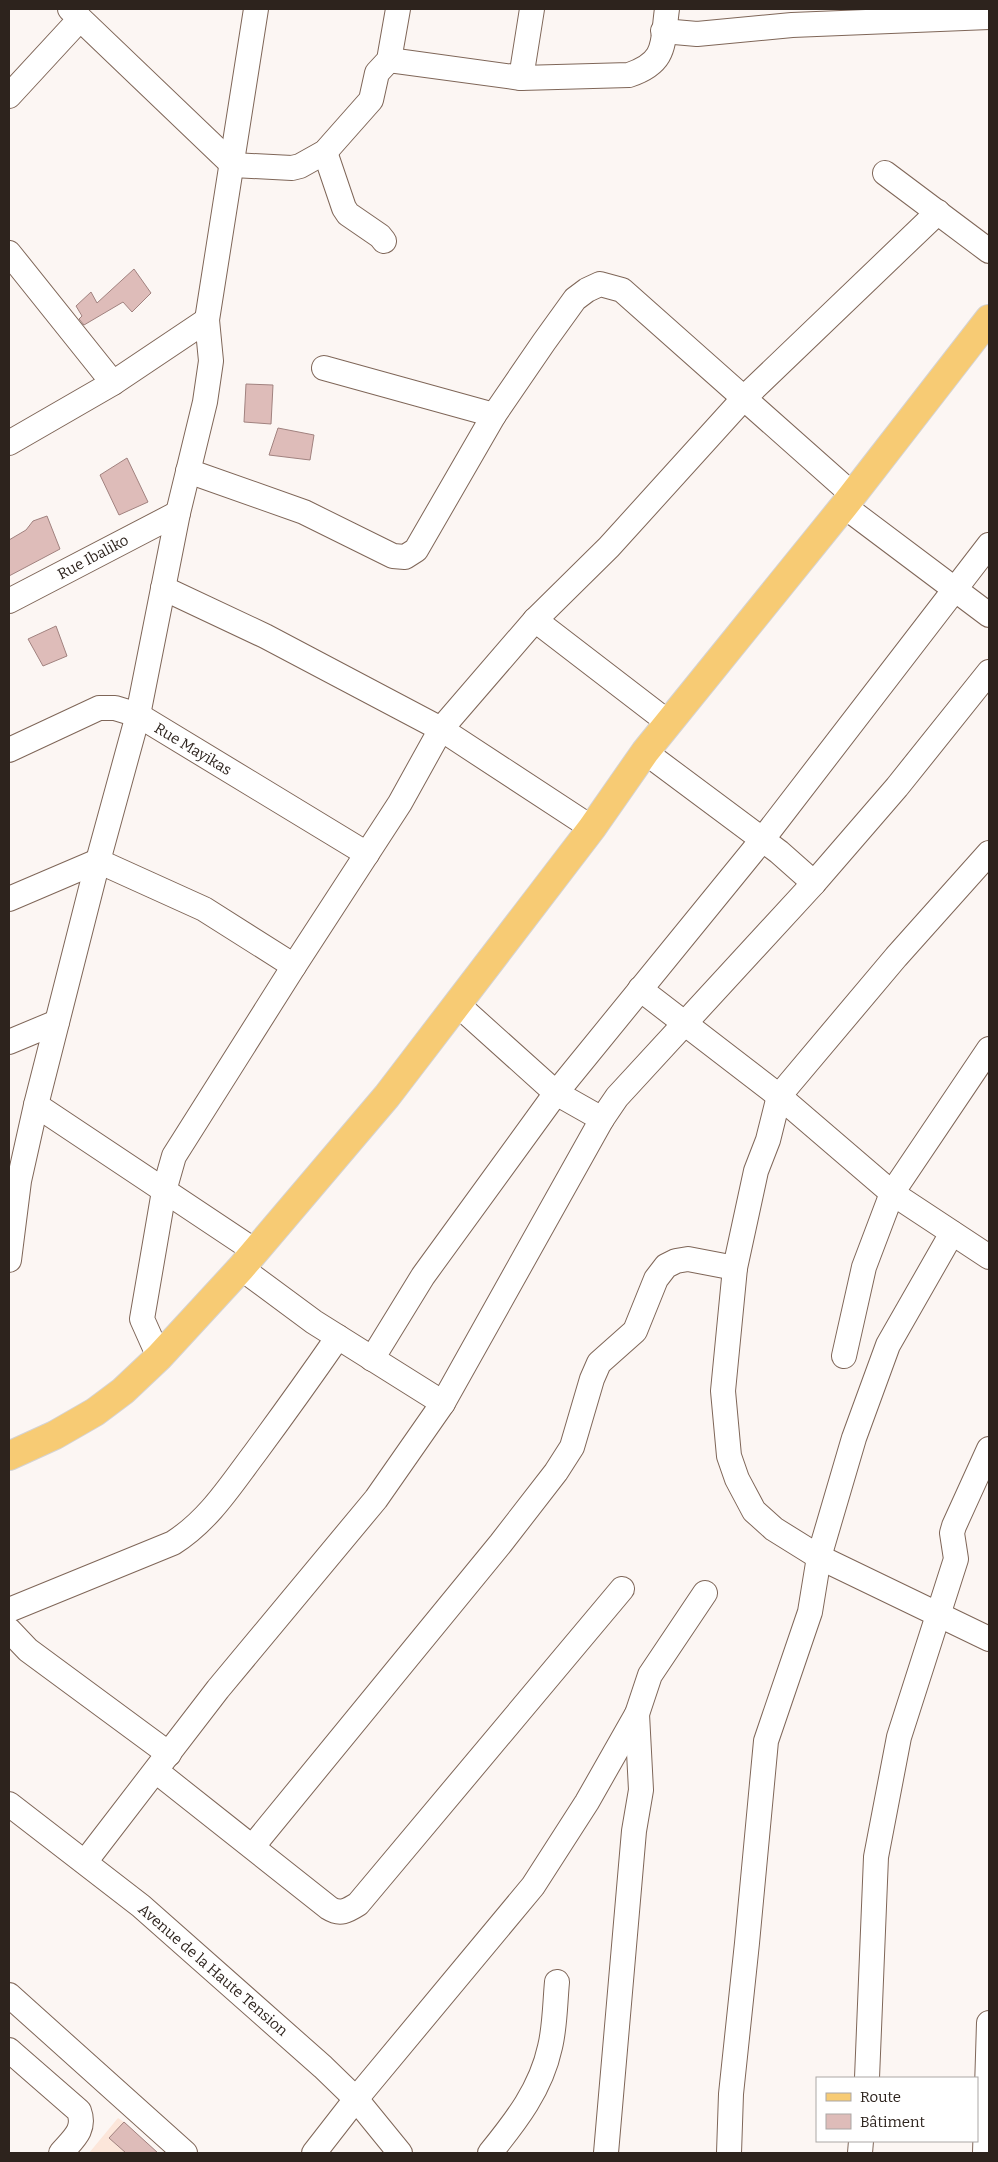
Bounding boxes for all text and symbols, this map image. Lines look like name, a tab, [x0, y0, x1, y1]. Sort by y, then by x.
street label: Rue Ibaliko	[54, 531, 132, 583]
street label: Rue Mayikas	[151, 719, 235, 779]
street label: Avenue de la Haute Tension	[135, 1900, 292, 2040]
legend	[816, 2077, 978, 2142]
text: Route	[860, 2088, 901, 2106]
text: Bâtiment	[860, 2113, 925, 2131]

